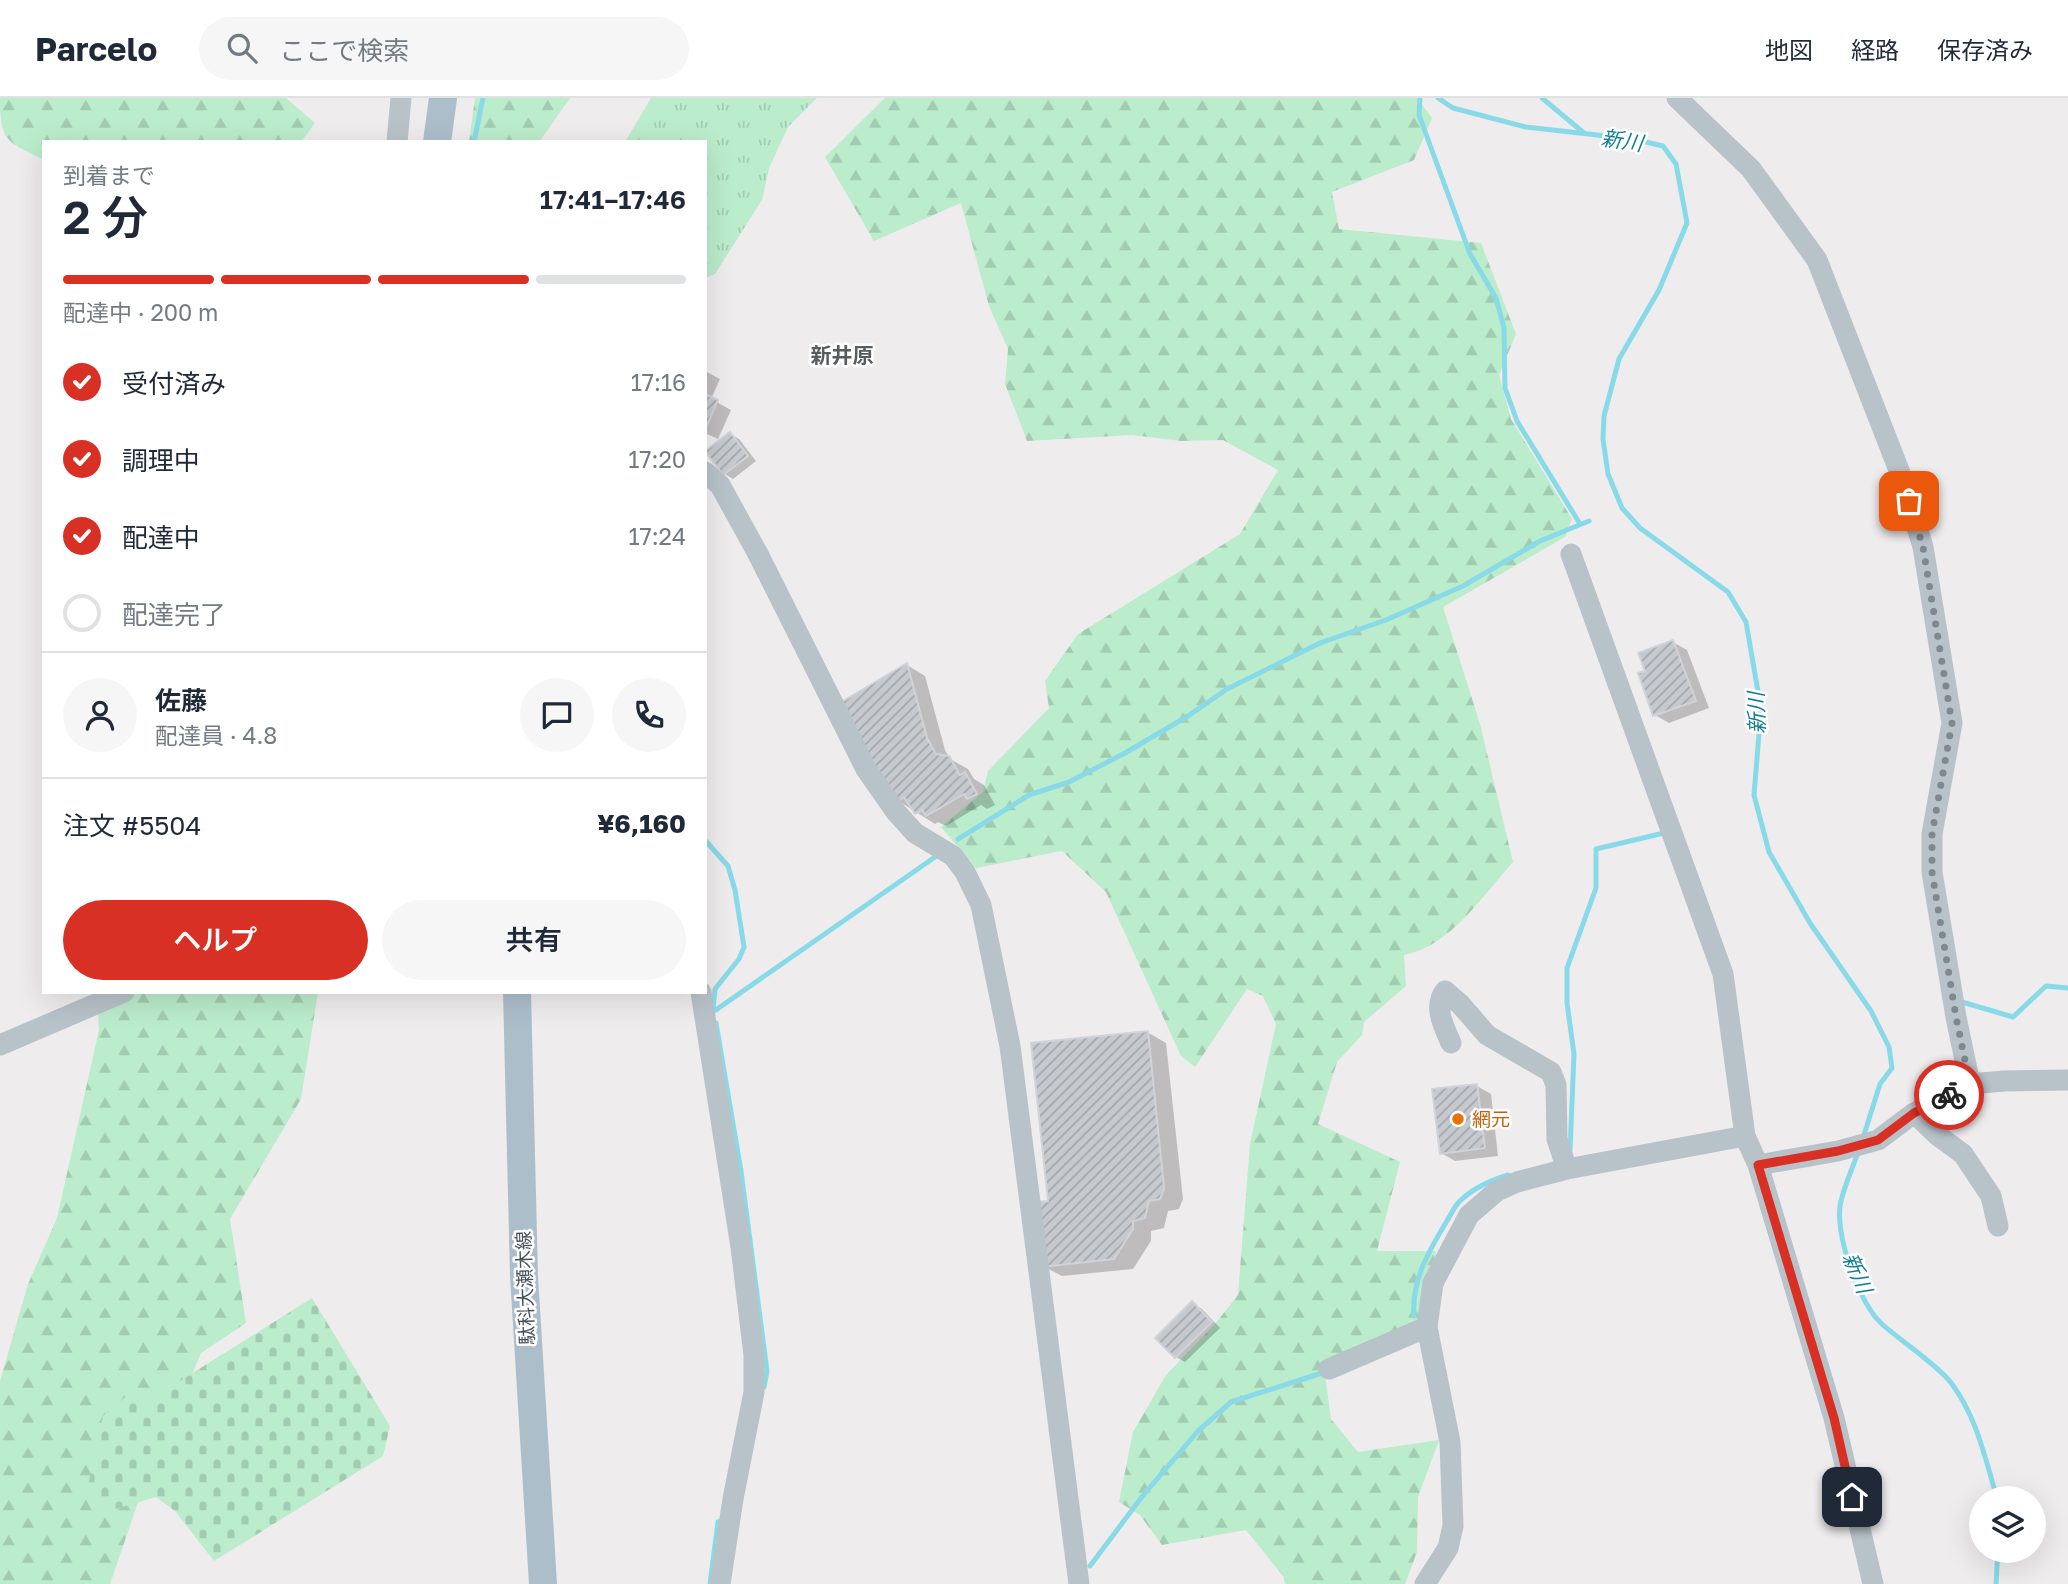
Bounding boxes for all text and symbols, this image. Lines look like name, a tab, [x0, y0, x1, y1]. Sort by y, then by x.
search box	[199, 17, 689, 80]
text: Parcelo	[35, 29, 157, 68]
icon: search	[223, 29, 261, 67]
text: ここで検索	[279, 35, 409, 66]
text: 地図	[1765, 35, 1813, 64]
text: 経路	[1851, 35, 1899, 64]
text: 保存済み	[1937, 35, 2033, 64]
water label: 新川	[1600, 124, 1647, 156]
text: 到着まで	[63, 161, 155, 189]
text: 17:41–17:46	[540, 184, 686, 215]
text: 2 分	[63, 189, 148, 244]
text: 配達中 · 200 m	[63, 298, 218, 326]
district label: 新井原	[811, 342, 874, 368]
icon: check	[63, 363, 101, 401]
text: 受付済み	[122, 368, 226, 399]
text: 17:16	[631, 368, 686, 396]
icon: check	[63, 440, 101, 478]
text: 調理中	[122, 445, 200, 476]
text: 17:20	[628, 445, 686, 473]
pin	[1879, 471, 1939, 531]
icon: bag	[1890, 482, 1928, 520]
icon: check	[63, 517, 101, 555]
text: 配達中	[122, 522, 200, 553]
text: 17:24	[628, 522, 686, 550]
text: 配達完了	[122, 599, 226, 630]
button: person	[63, 678, 137, 752]
button: chat	[520, 678, 594, 752]
button: phone	[612, 678, 686, 752]
text: 佐藤	[155, 685, 207, 716]
water label: 新川	[1742, 690, 1770, 734]
text: 配達員 · 4.8	[155, 721, 277, 749]
text: ¥6,160	[597, 808, 686, 839]
text: 注文 #5504	[63, 810, 201, 841]
button: ヘルプ	[63, 900, 368, 980]
button: 共有	[382, 900, 686, 980]
courier	[1914, 1060, 1984, 1130]
icon: bike	[1930, 1076, 1968, 1114]
place label: 網元	[1472, 1107, 1510, 1130]
marker: 網元	[1450, 1111, 1466, 1127]
street label: 駄科大瀬木線	[511, 1231, 538, 1345]
water label: 新川	[1838, 1248, 1879, 1299]
pin	[1822, 1467, 1882, 1527]
icon: home	[1833, 1478, 1871, 1516]
map controls	[1969, 1486, 2046, 1563]
button: layers	[1969, 1486, 2046, 1563]

